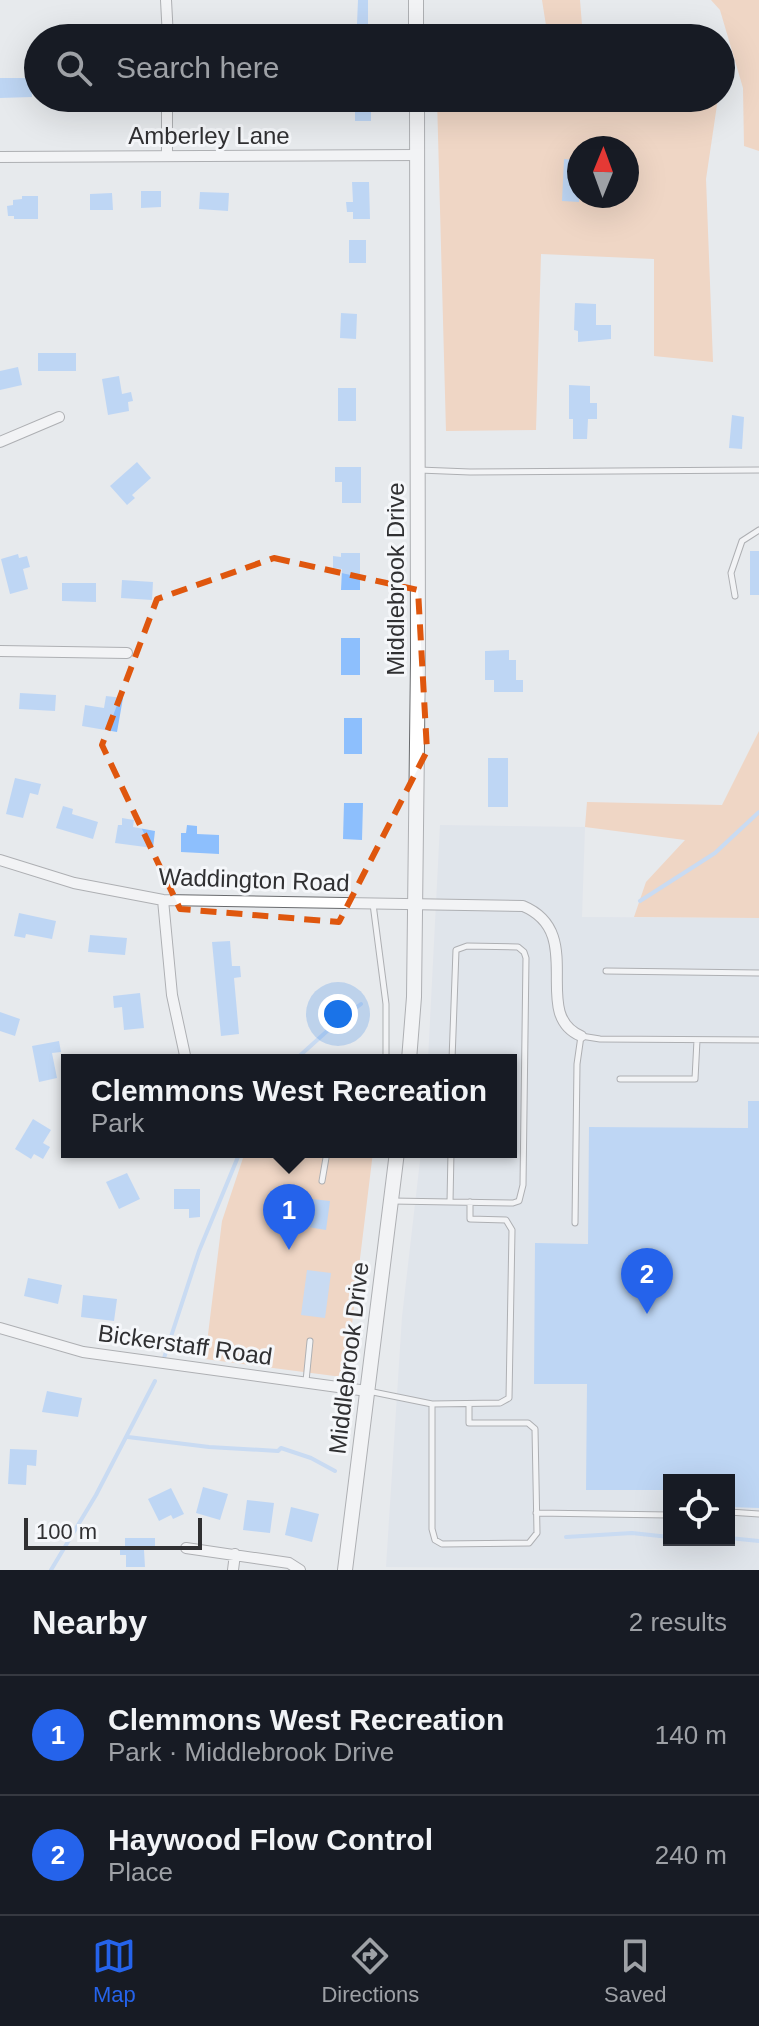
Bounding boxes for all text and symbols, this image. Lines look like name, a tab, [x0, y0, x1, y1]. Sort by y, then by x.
search box	[24, 24, 735, 112]
icon: search	[52, 46, 96, 90]
text: Search here	[116, 51, 279, 84]
street label: Amberley Lane	[128, 122, 290, 149]
north arrow	[567, 136, 639, 208]
street label: Middlebrook Drive	[382, 482, 409, 676]
street label: Waddington Road	[158, 863, 350, 896]
your location	[318, 994, 358, 1034]
popup	[61, 1054, 517, 1158]
text: Clemmons West Recreation	[91, 1074, 487, 1107]
text: Park	[91, 1108, 144, 1138]
pin: 1	[263, 1184, 315, 1250]
pin: 2	[621, 1248, 673, 1314]
street label: Middlebrook Drive	[323, 1260, 374, 1456]
street label: Bickerstaff Road	[96, 1319, 274, 1370]
map controls	[663, 1474, 735, 1546]
button: locate	[663, 1474, 735, 1546]
scale bar	[24, 1514, 202, 1550]
text: 100 m	[36, 1519, 97, 1544]
text: Nearby	[32, 1603, 147, 1641]
text: 2 results	[629, 1607, 727, 1637]
text: Clemmons West Recreation	[108, 1703, 504, 1736]
text: 1	[51, 1720, 65, 1750]
text: 140 m	[655, 1720, 727, 1750]
text: Park · Middlebrook Drive	[108, 1737, 394, 1767]
text: Haywood Flow Control	[108, 1823, 433, 1856]
text: 2	[51, 1840, 65, 1870]
text: 240 m	[655, 1840, 727, 1870]
text: Place	[108, 1857, 173, 1887]
tab: Map	[92, 1934, 136, 2008]
tab: Directions	[321, 1934, 419, 2008]
tab: Saved	[604, 1934, 667, 2008]

